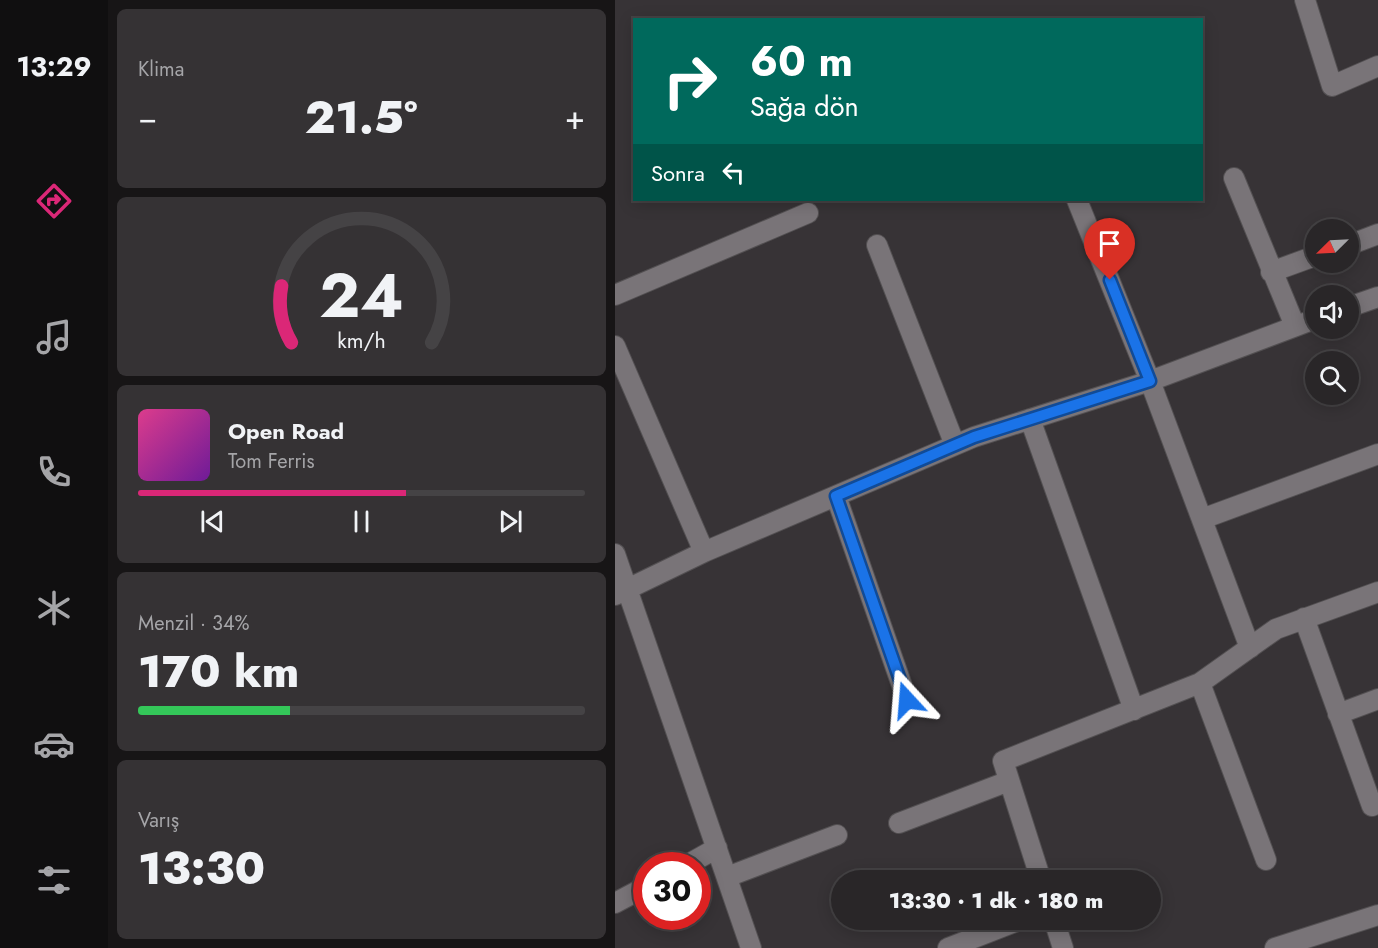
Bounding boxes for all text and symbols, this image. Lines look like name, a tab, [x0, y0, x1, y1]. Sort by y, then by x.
text: 60 m	[750, 31, 853, 92]
icon: right	[651, 42, 729, 120]
text: 13:29	[17, 47, 91, 86]
text: Klima	[138, 55, 184, 84]
text: 21.5°	[305, 85, 418, 150]
text: Sağa dön	[750, 87, 859, 126]
text: −	[138, 94, 157, 141]
text: +	[565, 94, 585, 141]
icon: left	[717, 156, 750, 189]
text: Sonra	[651, 157, 705, 189]
icon: directions	[33, 180, 75, 222]
pin	[1084, 218, 1135, 280]
north arrow	[1305, 219, 1359, 273]
map controls	[1305, 219, 1359, 405]
icon: arrive	[1093, 227, 1126, 260]
text: 24	[319, 250, 404, 340]
button: sound	[1305, 285, 1359, 339]
icon: music	[33, 316, 75, 358]
text: km/h	[337, 326, 386, 357]
button: search	[1305, 351, 1359, 405]
text: Open Road	[228, 415, 344, 447]
text: Tom Ferris	[228, 447, 315, 476]
icon: phone	[33, 451, 75, 493]
icon: previous	[196, 505, 229, 538]
icon: pause	[345, 505, 378, 538]
icon: next	[494, 505, 527, 538]
icon: climate	[33, 587, 75, 629]
text: Menzil · 34%	[138, 609, 250, 638]
text: 170 km	[138, 639, 299, 704]
position arrow	[875, 668, 939, 732]
icon: car	[33, 723, 75, 765]
text: Varış	[138, 806, 179, 835]
text: 13:30	[138, 836, 265, 901]
speed limit sign: 30	[633, 852, 711, 930]
icon: filters	[33, 859, 75, 901]
text: 13:30 · 1 dk · 180 m	[889, 884, 1103, 916]

